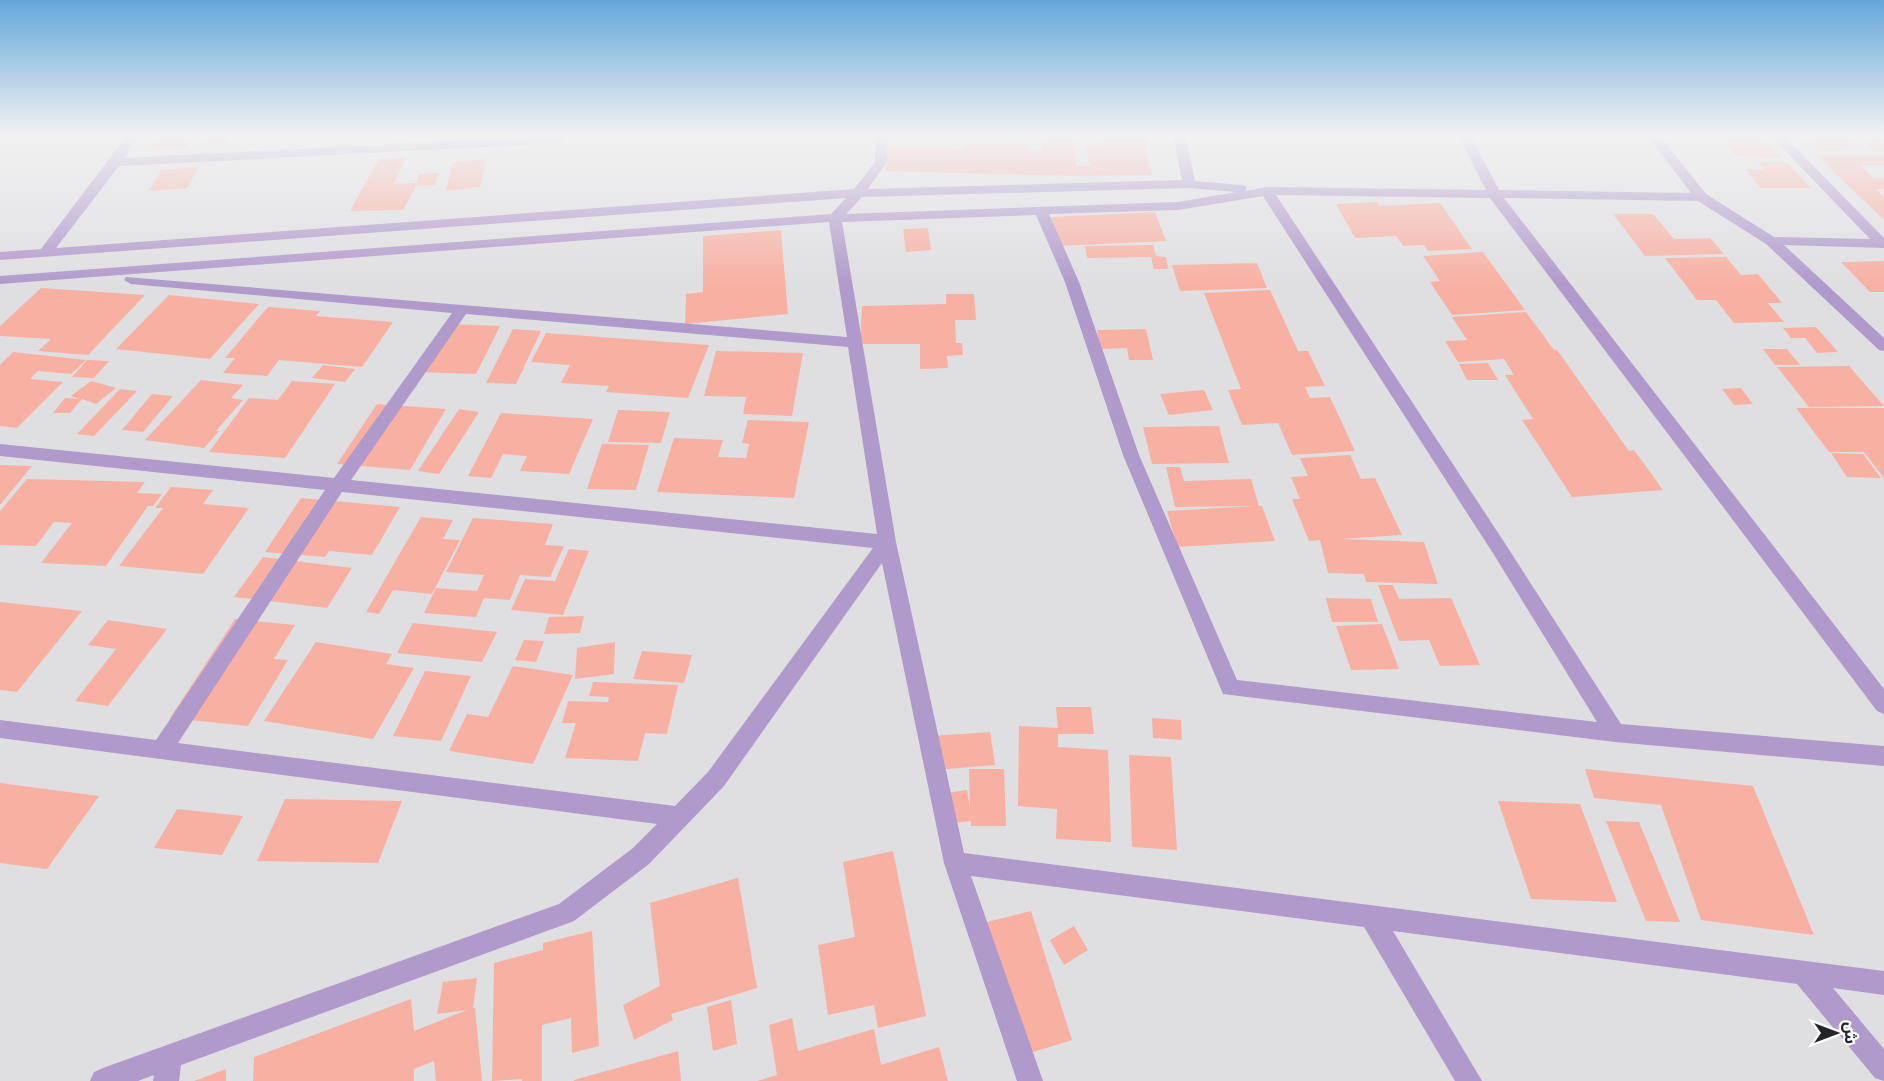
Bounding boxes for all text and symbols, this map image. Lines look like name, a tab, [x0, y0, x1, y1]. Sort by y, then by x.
north arrow	[1806, 1003, 1866, 1063]
text: ش	[1839, 1022, 1861, 1044]

